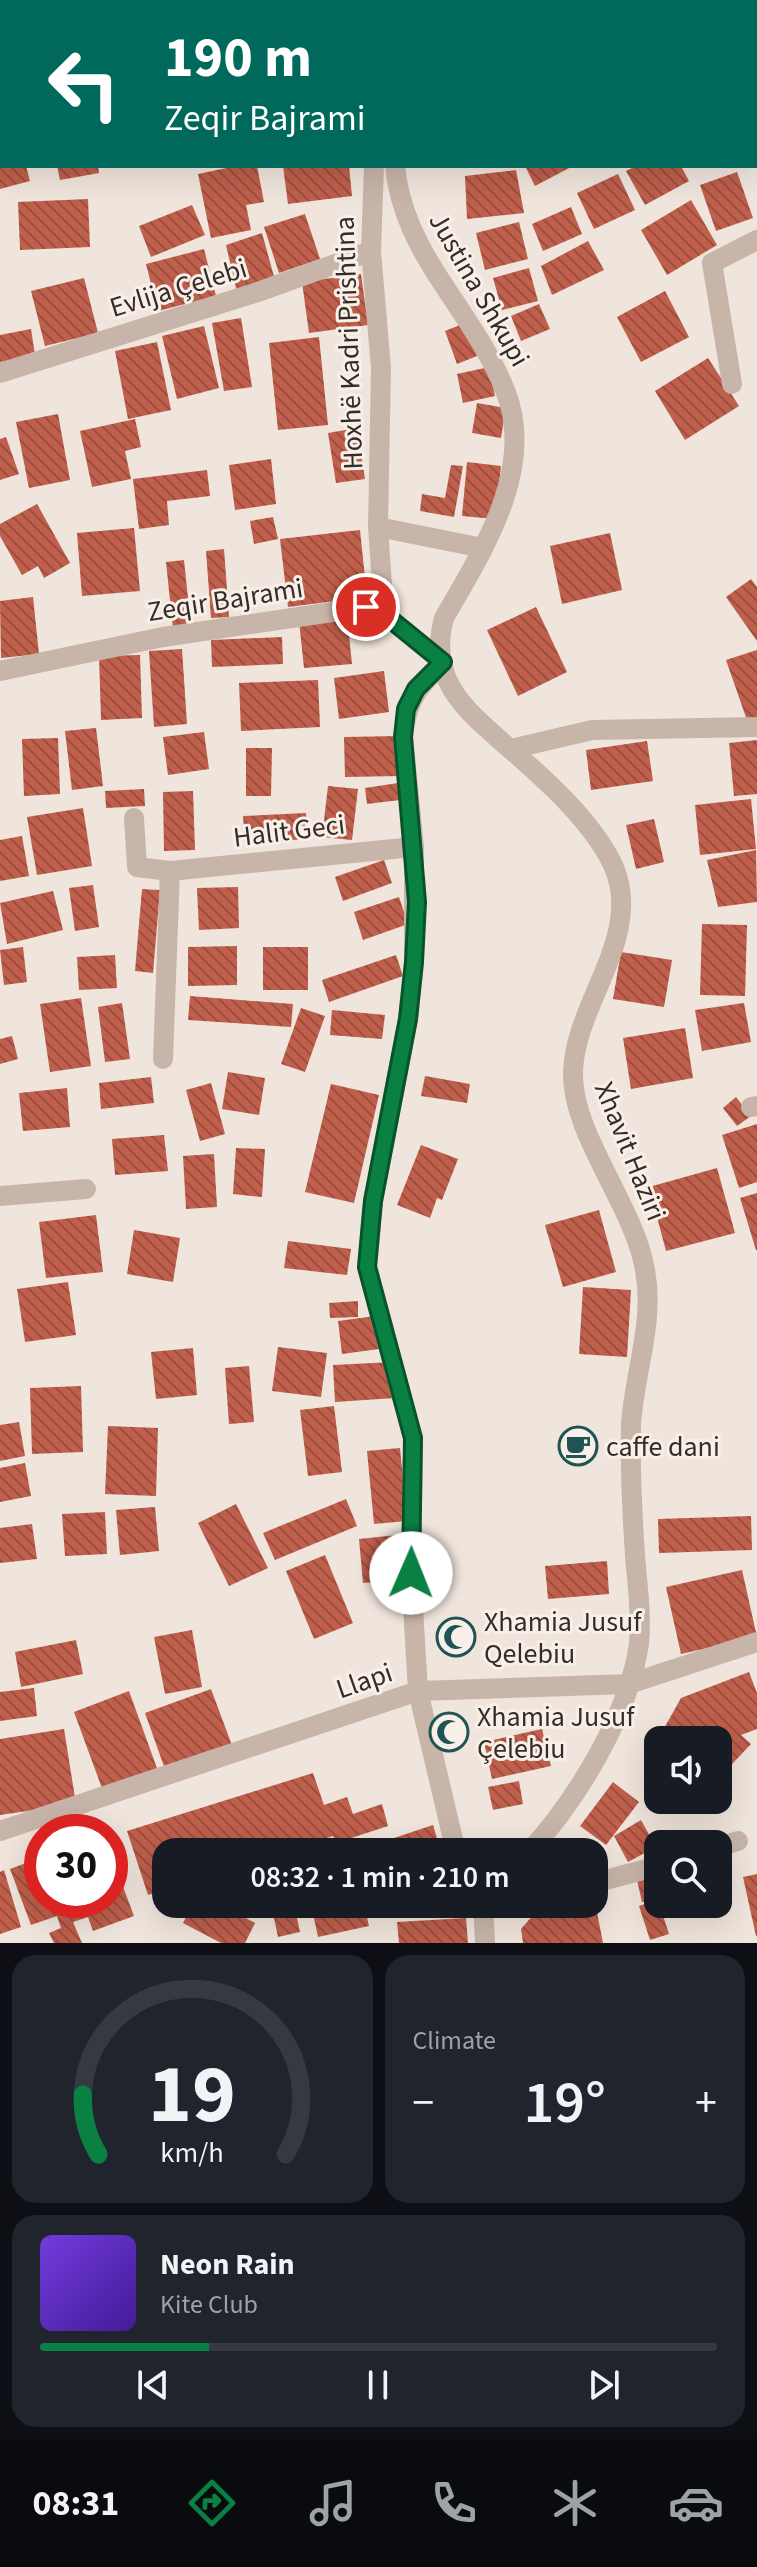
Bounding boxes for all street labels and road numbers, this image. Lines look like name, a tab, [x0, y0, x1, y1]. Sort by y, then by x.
street label: Justina Shkupi	[419, 205, 540, 374]
street label: Hoxhë Kadri Prishtina	[325, 216, 373, 470]
street label: Evlija Çelebi	[105, 248, 252, 328]
street label: Zeqir Bajrami	[145, 568, 306, 632]
street label: Halit Geci	[231, 804, 347, 858]
street label: Xhavit Haziri	[584, 1076, 676, 1227]
street label: Llapi	[331, 1653, 398, 1709]

